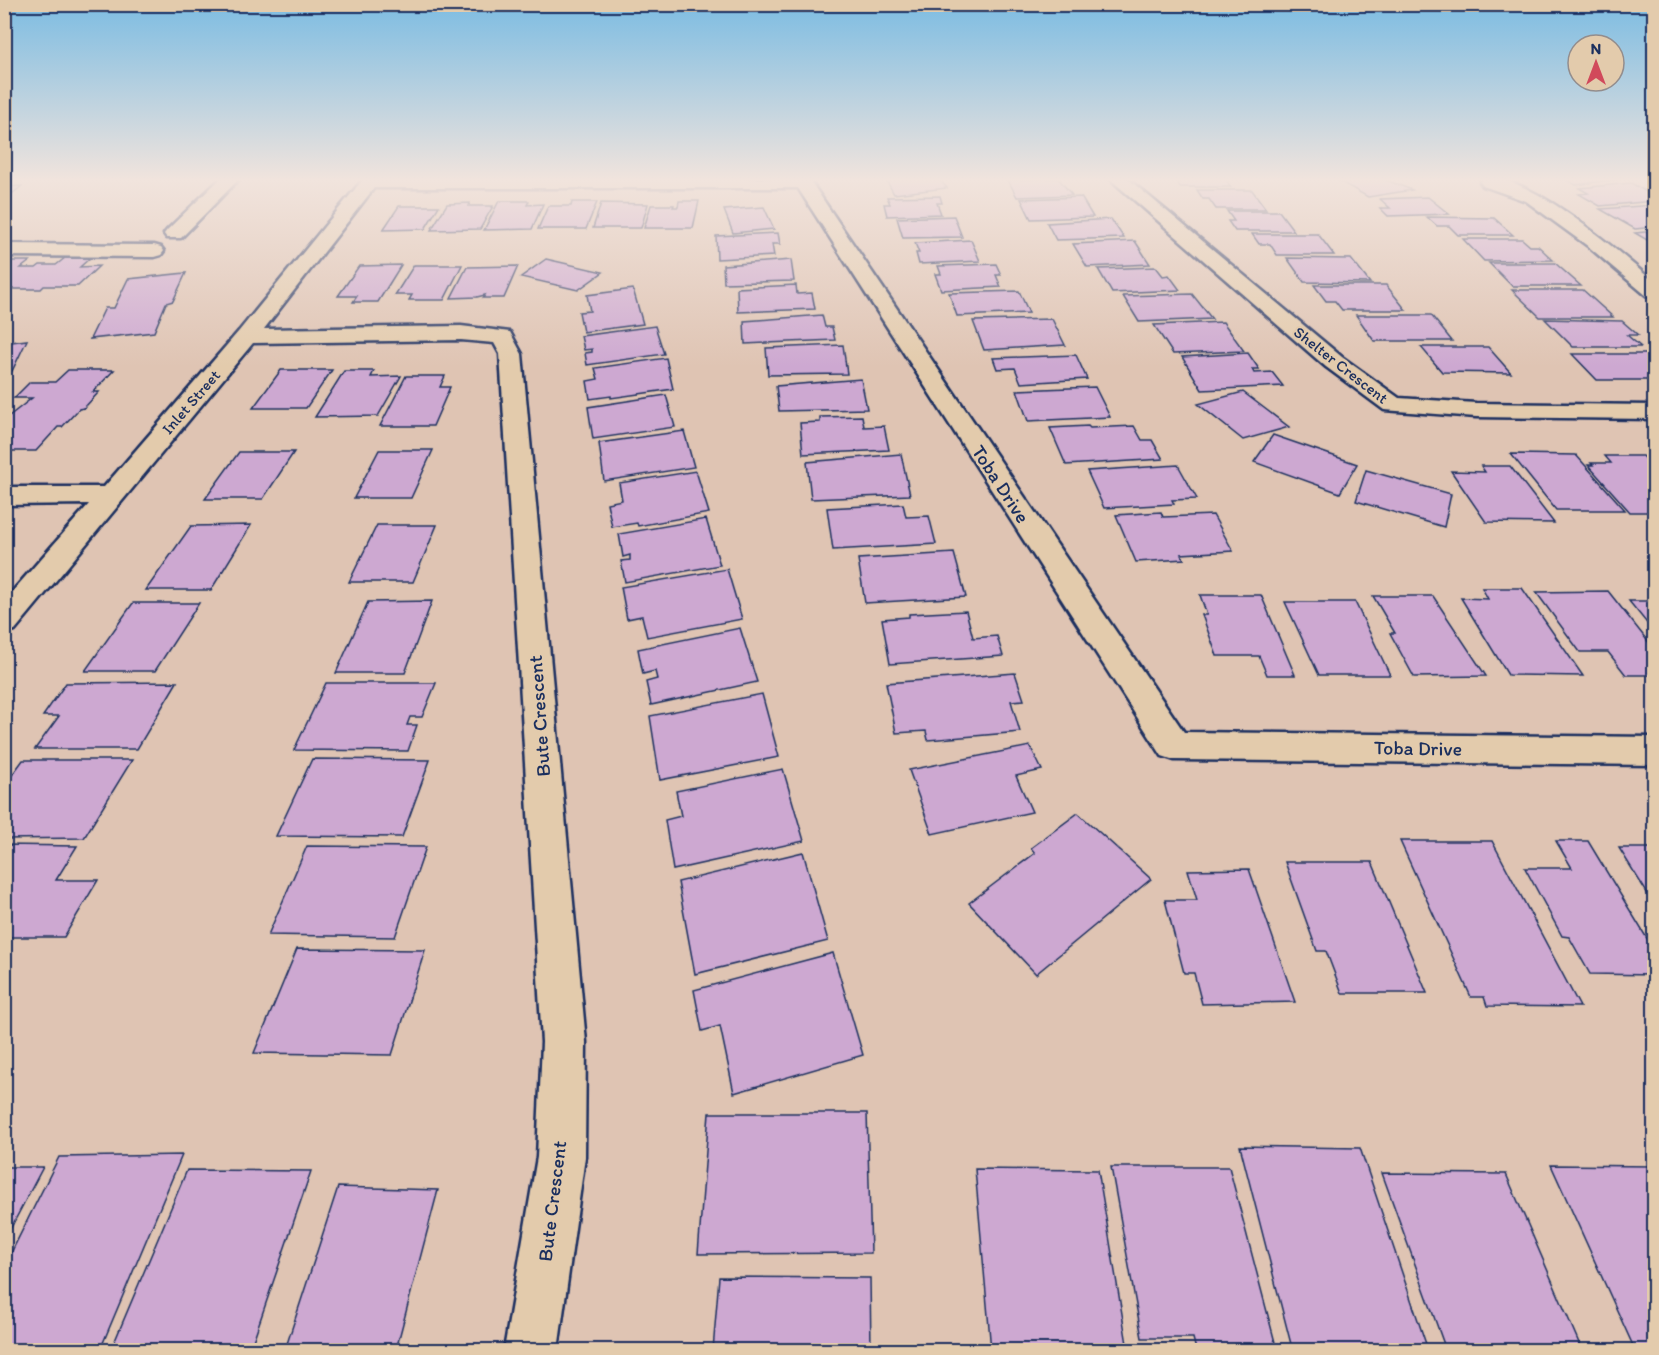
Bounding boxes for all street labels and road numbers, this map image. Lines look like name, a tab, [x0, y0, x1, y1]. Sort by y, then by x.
street label: Shelter Crescent	[1290, 322, 1392, 408]
street label: Inlet Street	[158, 366, 224, 438]
street label: Toba Drive	[967, 440, 1035, 528]
street label: Bute Crescent	[523, 654, 555, 778]
street label: Toba Drive	[1374, 735, 1462, 761]
street label: Bute Crescent	[533, 1139, 571, 1263]

